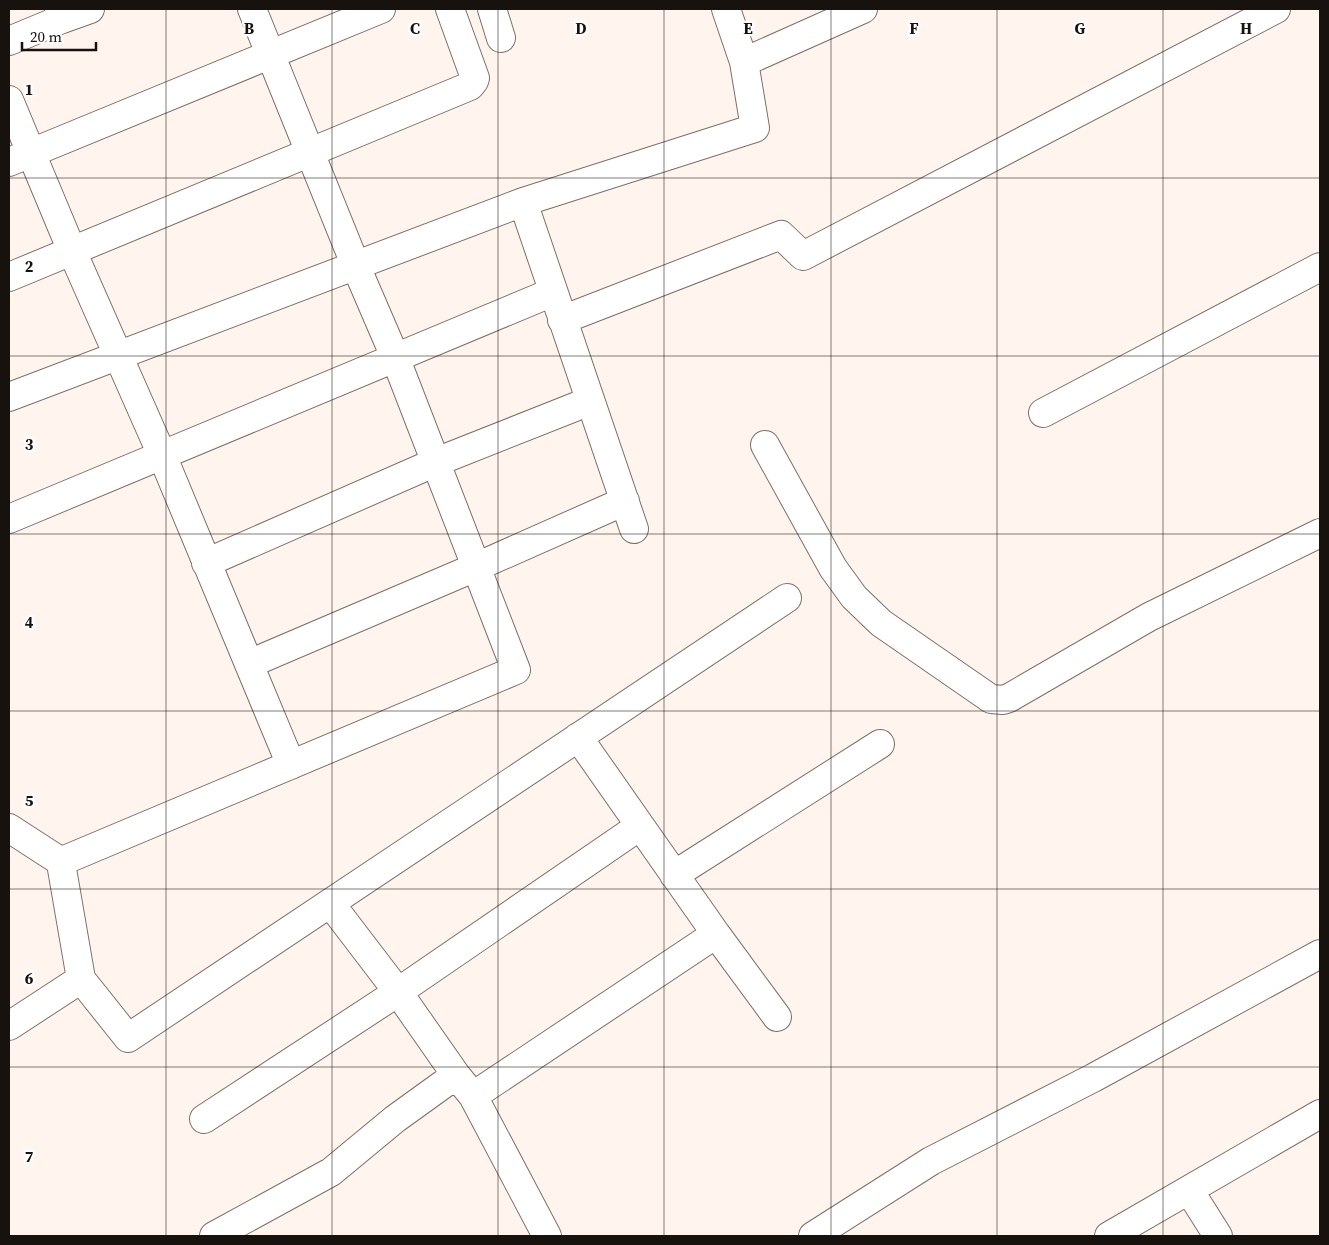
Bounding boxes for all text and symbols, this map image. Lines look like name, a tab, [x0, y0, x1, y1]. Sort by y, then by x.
text: B	[244, 17, 255, 39]
text: C	[410, 17, 420, 39]
text: D	[575, 17, 587, 39]
text: E	[743, 17, 753, 39]
text: F	[909, 17, 919, 39]
text: G	[1075, 17, 1086, 39]
text: H	[1240, 17, 1252, 39]
scale bar	[22, 20, 96, 52]
text: 20 m	[30, 26, 62, 47]
text: 1	[25, 78, 33, 100]
text: 2	[25, 255, 34, 277]
text: 3	[25, 433, 34, 455]
text: 4	[25, 611, 34, 633]
text: 5	[25, 789, 34, 811]
text: 6	[25, 967, 34, 989]
text: 7	[25, 1145, 34, 1167]

